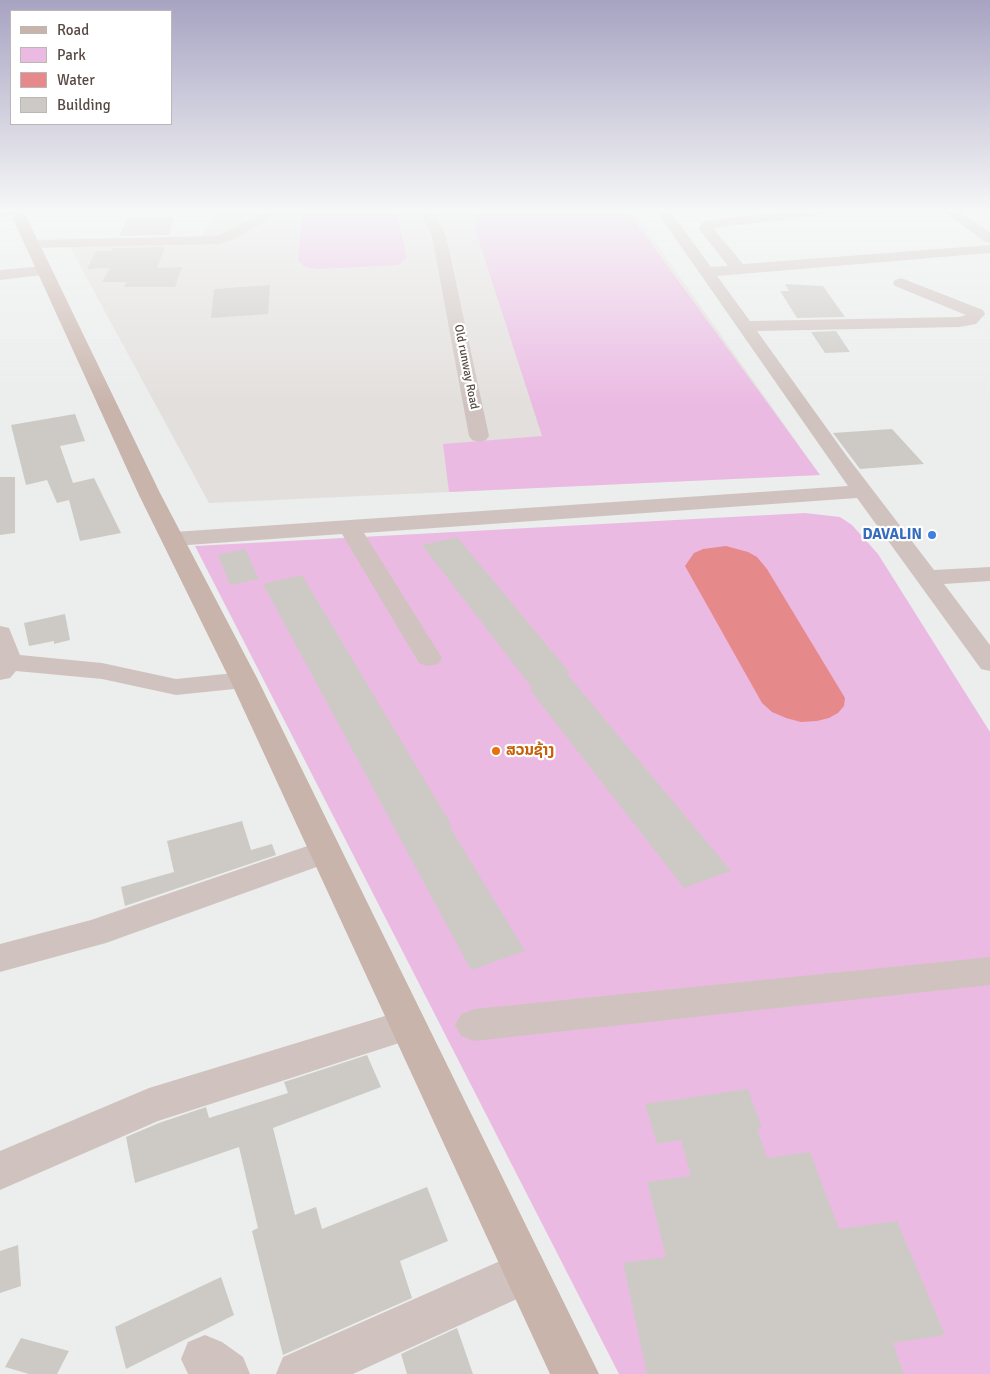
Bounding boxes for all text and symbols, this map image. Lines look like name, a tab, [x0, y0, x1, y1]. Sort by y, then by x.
legend	[10, 10, 172, 125]
text: Road	[57, 21, 89, 39]
text: Park	[57, 46, 86, 64]
text: Water	[57, 71, 95, 89]
text: Building	[57, 96, 111, 114]
street label: Old runway Road	[451, 323, 481, 411]
place label: DAVALIN	[862, 526, 922, 544]
marker: DAVALIN	[926, 529, 938, 541]
place label: ສວນຊ້າງ	[506, 742, 554, 760]
marker: ສວນຊ້າງ	[490, 745, 502, 757]

